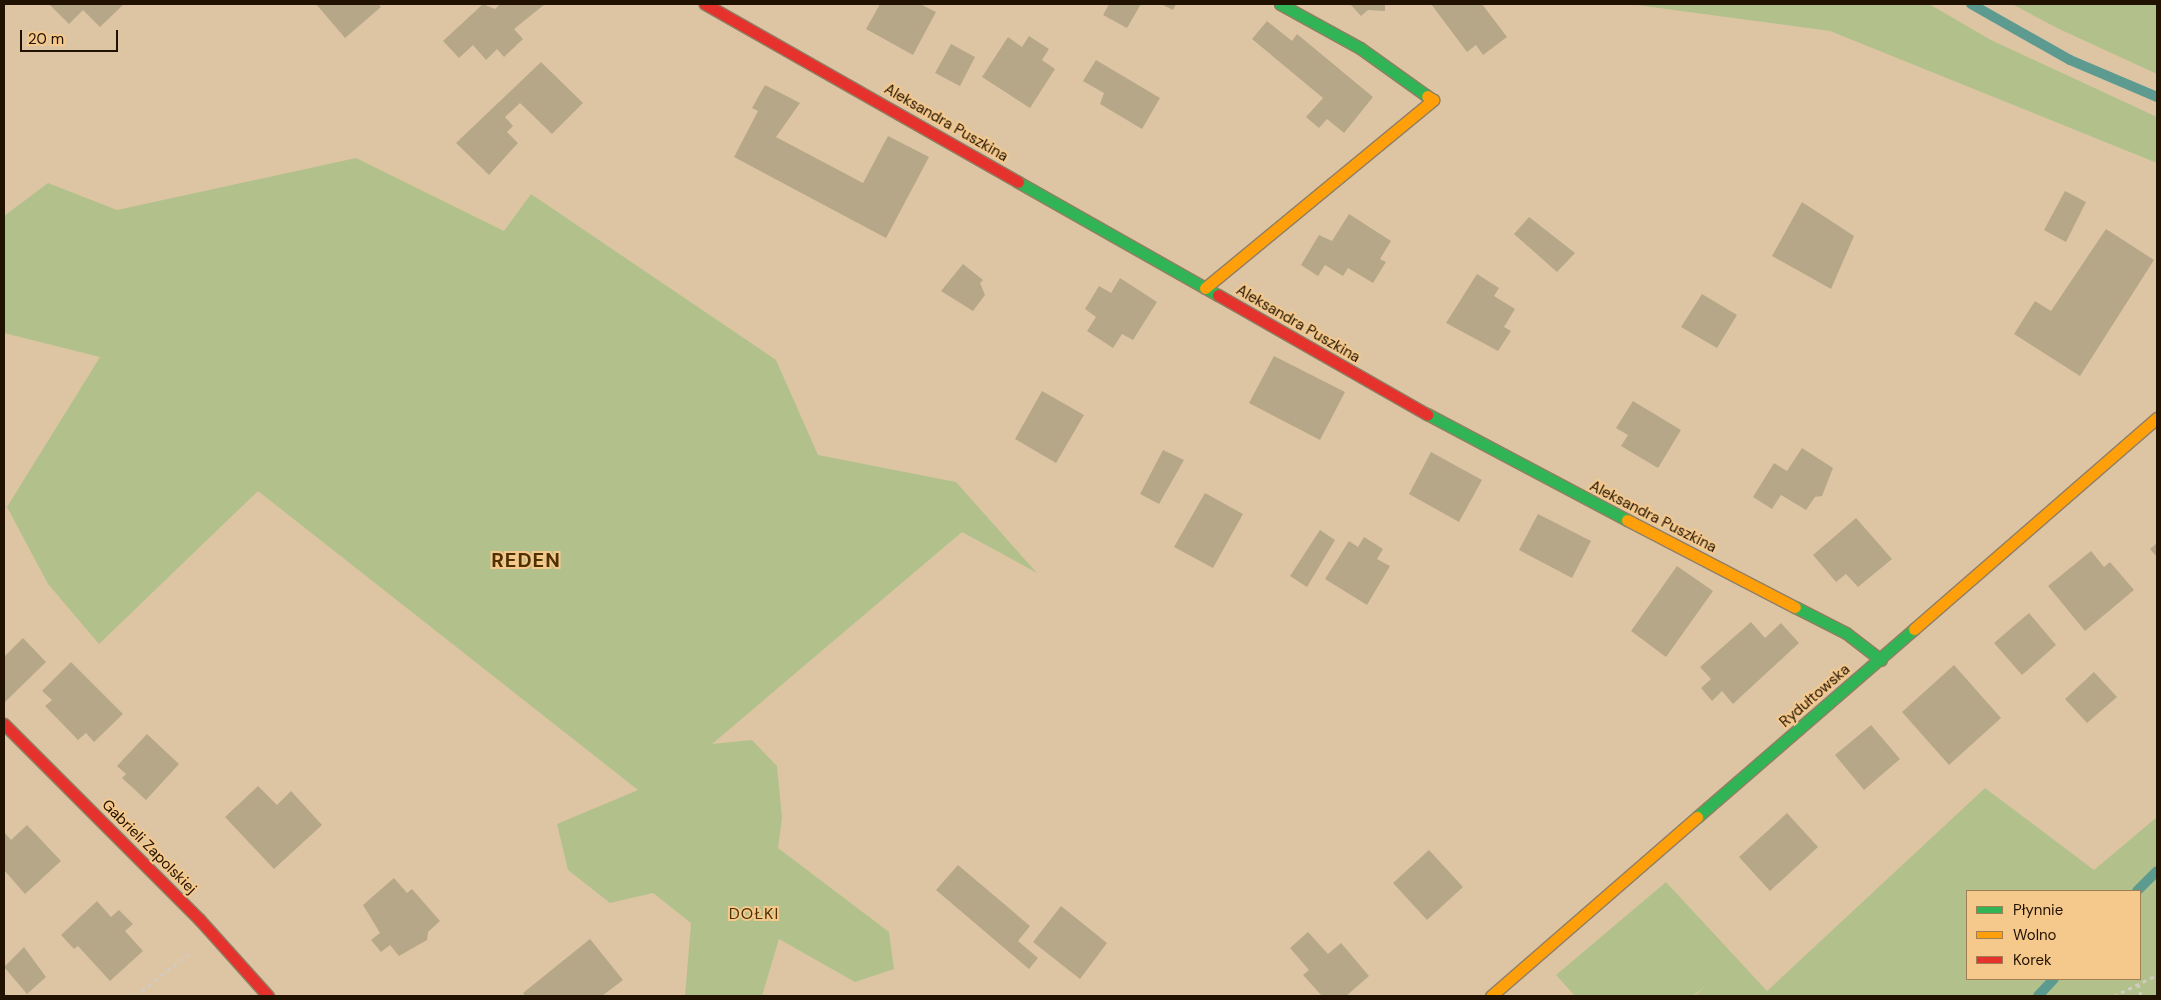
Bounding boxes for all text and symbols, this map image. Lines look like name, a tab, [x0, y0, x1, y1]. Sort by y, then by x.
scale bar	[22, 20, 120, 52]
text: 20 m	[28, 29, 64, 49]
street label: Aleksandra Puszkina	[881, 80, 1011, 166]
street label: Aleksandra Puszkina	[1233, 281, 1363, 367]
street label: Aleksandra Puszkina	[1587, 477, 1719, 557]
district label: REDEN	[491, 548, 561, 572]
street label: Rydułtowska	[1776, 661, 1854, 731]
street label: Gabrieli Zapolskiej	[98, 796, 200, 898]
legend	[1966, 890, 2141, 980]
text: Płynnie	[2013, 900, 2063, 920]
district label: DOŁKI	[728, 904, 780, 924]
text: Wolno	[2013, 925, 2057, 945]
text: Korek	[2013, 950, 2052, 970]

